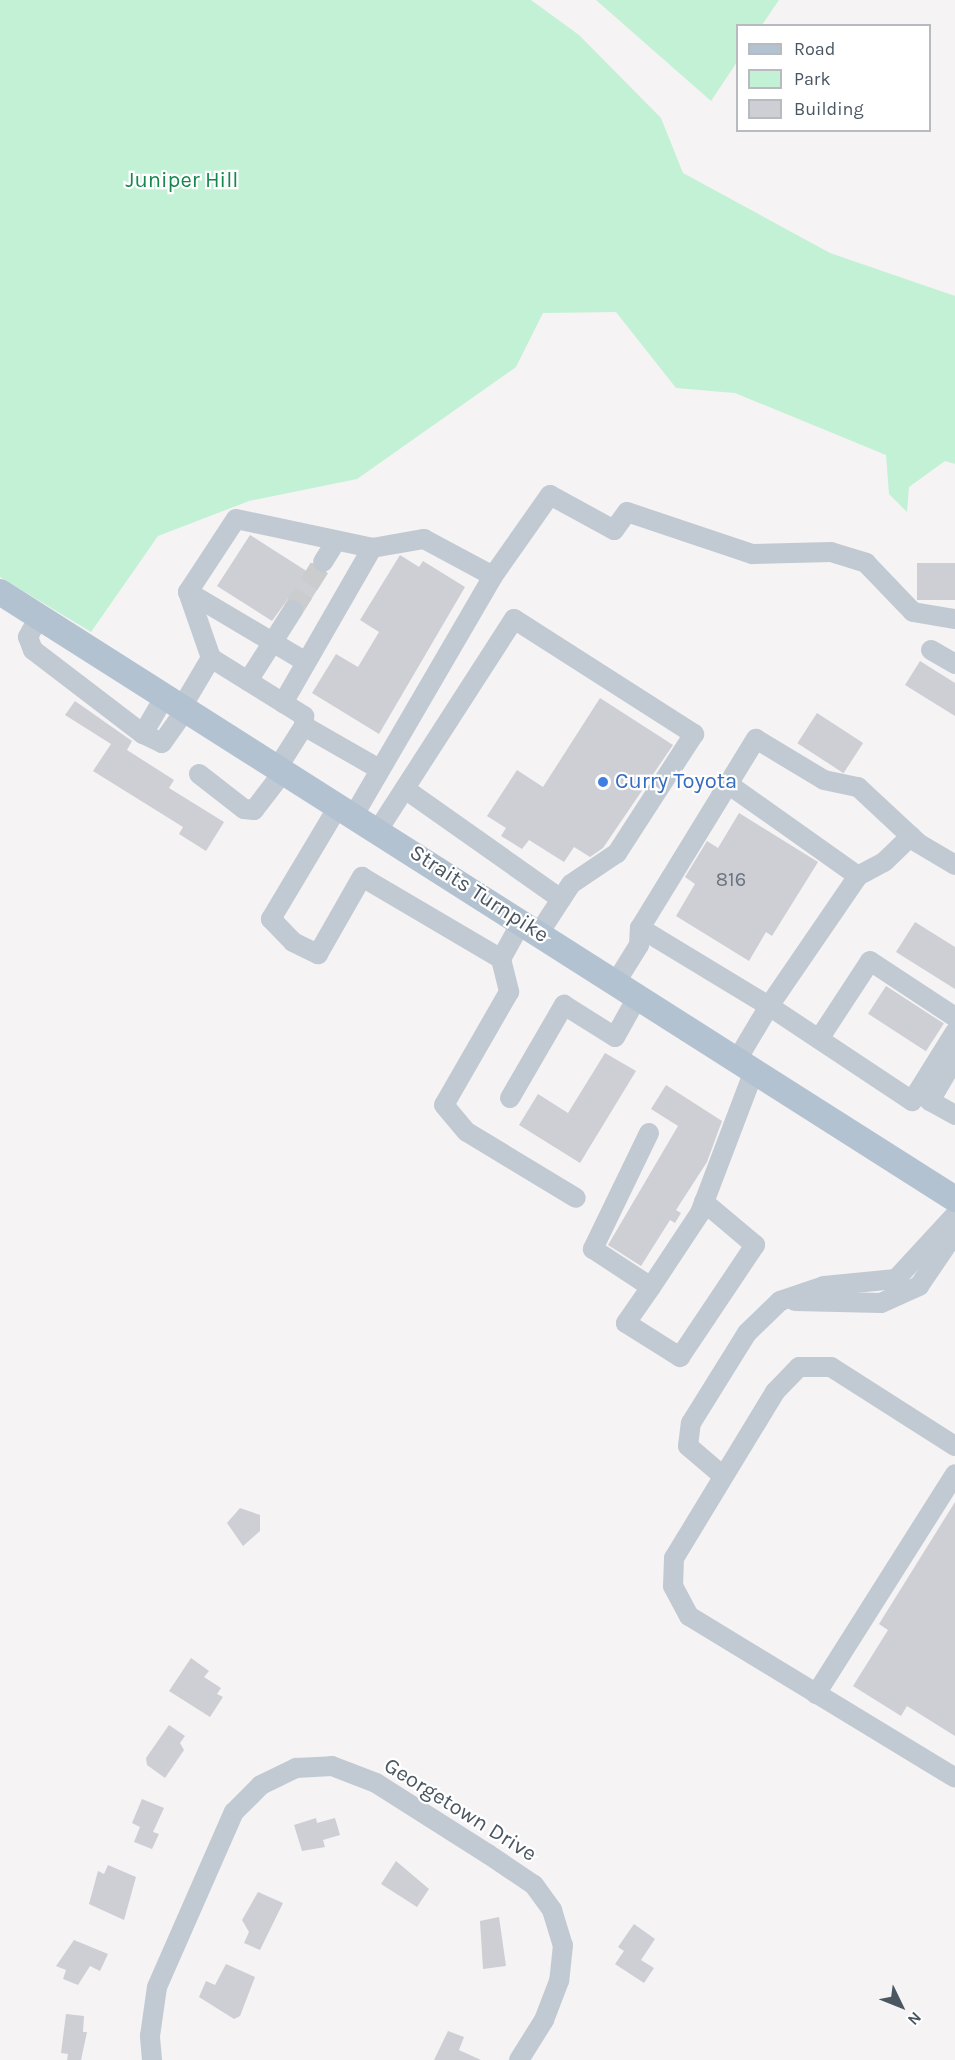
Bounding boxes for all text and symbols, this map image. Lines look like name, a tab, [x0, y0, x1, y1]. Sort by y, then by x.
legend	[736, 24, 931, 132]
text: Road	[794, 38, 835, 60]
text: Park	[794, 68, 831, 90]
text: Building	[794, 98, 864, 120]
park label: Juniper Hill	[126, 168, 238, 194]
place label: Curry Toyota	[615, 769, 737, 795]
marker: Curry Toyota	[596, 775, 610, 789]
street label: Straits Turnpike	[405, 839, 553, 949]
house number: 816	[716, 867, 746, 891]
street label: Georgetown Drive	[379, 1752, 541, 1868]
north arrow	[871, 1976, 931, 2036]
text: N	[904, 2008, 925, 2029]

